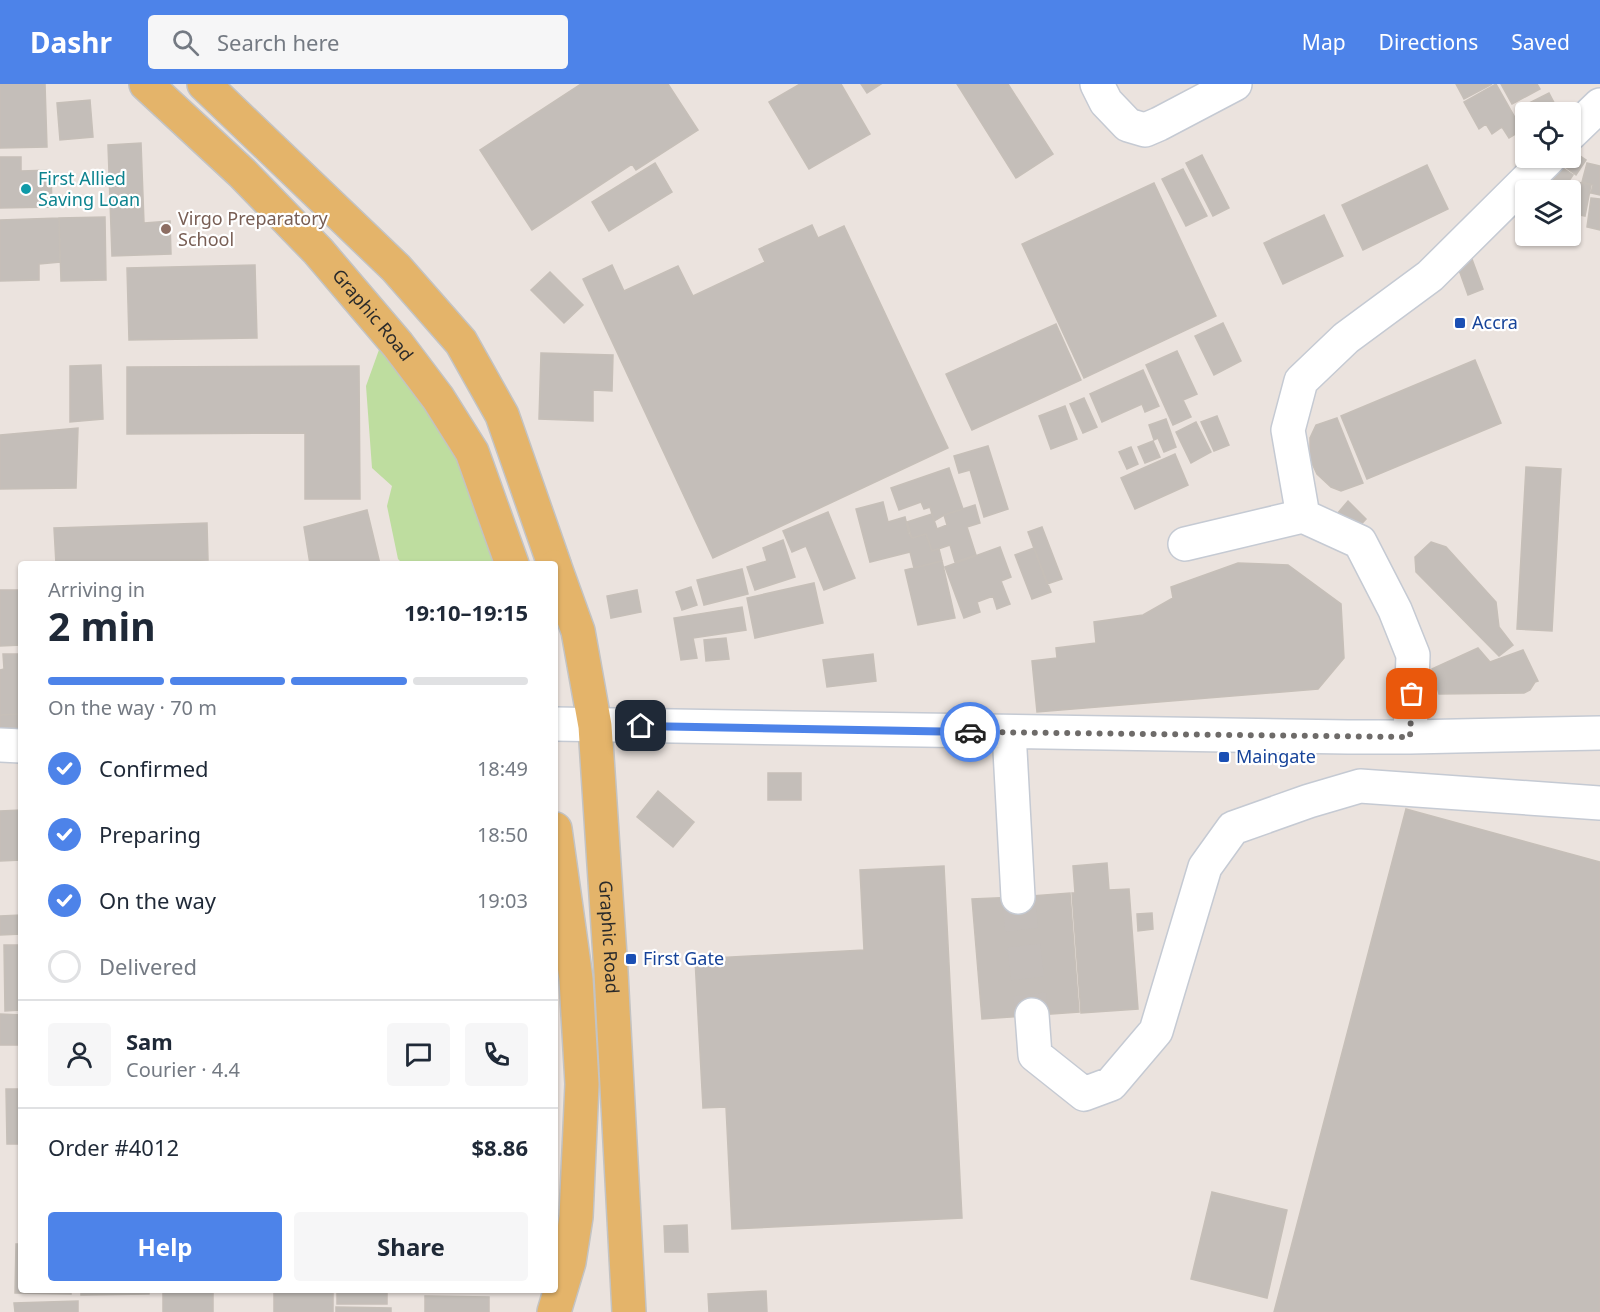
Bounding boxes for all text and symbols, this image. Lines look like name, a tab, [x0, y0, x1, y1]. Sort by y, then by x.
search box	[148, 15, 568, 69]
text: Dashr	[30, 23, 112, 61]
icon: search	[169, 26, 202, 59]
text: Search here	[217, 27, 339, 57]
text: Map	[1302, 28, 1346, 56]
text: Directions	[1379, 28, 1478, 56]
text: Saved	[1511, 28, 1570, 56]
map controls	[1515, 102, 1581, 246]
button: locate	[1515, 102, 1581, 168]
place label: First Allied Saving Loan	[38, 166, 140, 211]
button: layers	[1515, 180, 1581, 246]
marker: First Allied Saving Loan	[19, 182, 33, 196]
place label: Virgo Preparatory School	[178, 206, 329, 251]
marker: Virgo Preparatory School	[159, 222, 173, 236]
street label: Graphic Road	[327, 263, 419, 366]
place label: Accra	[1472, 310, 1518, 334]
marker: Accra	[1453, 316, 1467, 330]
text: Arriving in	[48, 576, 145, 603]
text: 19:10–19:15	[404, 597, 528, 627]
text: 2 min	[48, 599, 155, 652]
pin	[1386, 668, 1437, 719]
icon: bag	[1395, 677, 1428, 710]
text: On the way · 70 m	[48, 694, 217, 721]
pin	[615, 700, 666, 751]
courier	[940, 702, 1000, 762]
icon: home	[624, 709, 657, 742]
icon: car	[954, 716, 987, 749]
place label: Maingate	[1236, 744, 1316, 768]
marker: Maingate	[1217, 750, 1231, 764]
icon: check	[48, 752, 81, 785]
text: Confirmed	[99, 753, 209, 783]
text: 18:49	[477, 755, 528, 782]
icon: check	[48, 818, 81, 851]
text: Preparing	[99, 819, 201, 849]
text: 18:50	[477, 821, 528, 848]
street label: Graphic Road	[594, 879, 625, 994]
icon: check	[48, 884, 81, 917]
text: On the way	[99, 885, 216, 915]
text: 19:03	[477, 887, 528, 914]
place label: First Gate	[643, 946, 724, 970]
text: Delivered	[99, 951, 197, 981]
marker: First Gate	[624, 952, 638, 966]
button: person	[48, 1023, 111, 1086]
button: chat	[387, 1023, 450, 1086]
button: phone	[465, 1023, 528, 1086]
text: Sam	[126, 1026, 173, 1056]
text: Courier · 4.4	[126, 1056, 240, 1083]
text: Order #4012	[48, 1132, 179, 1162]
text: $8.86	[471, 1132, 528, 1162]
button: Help	[48, 1212, 282, 1281]
button: Share	[294, 1212, 528, 1281]

